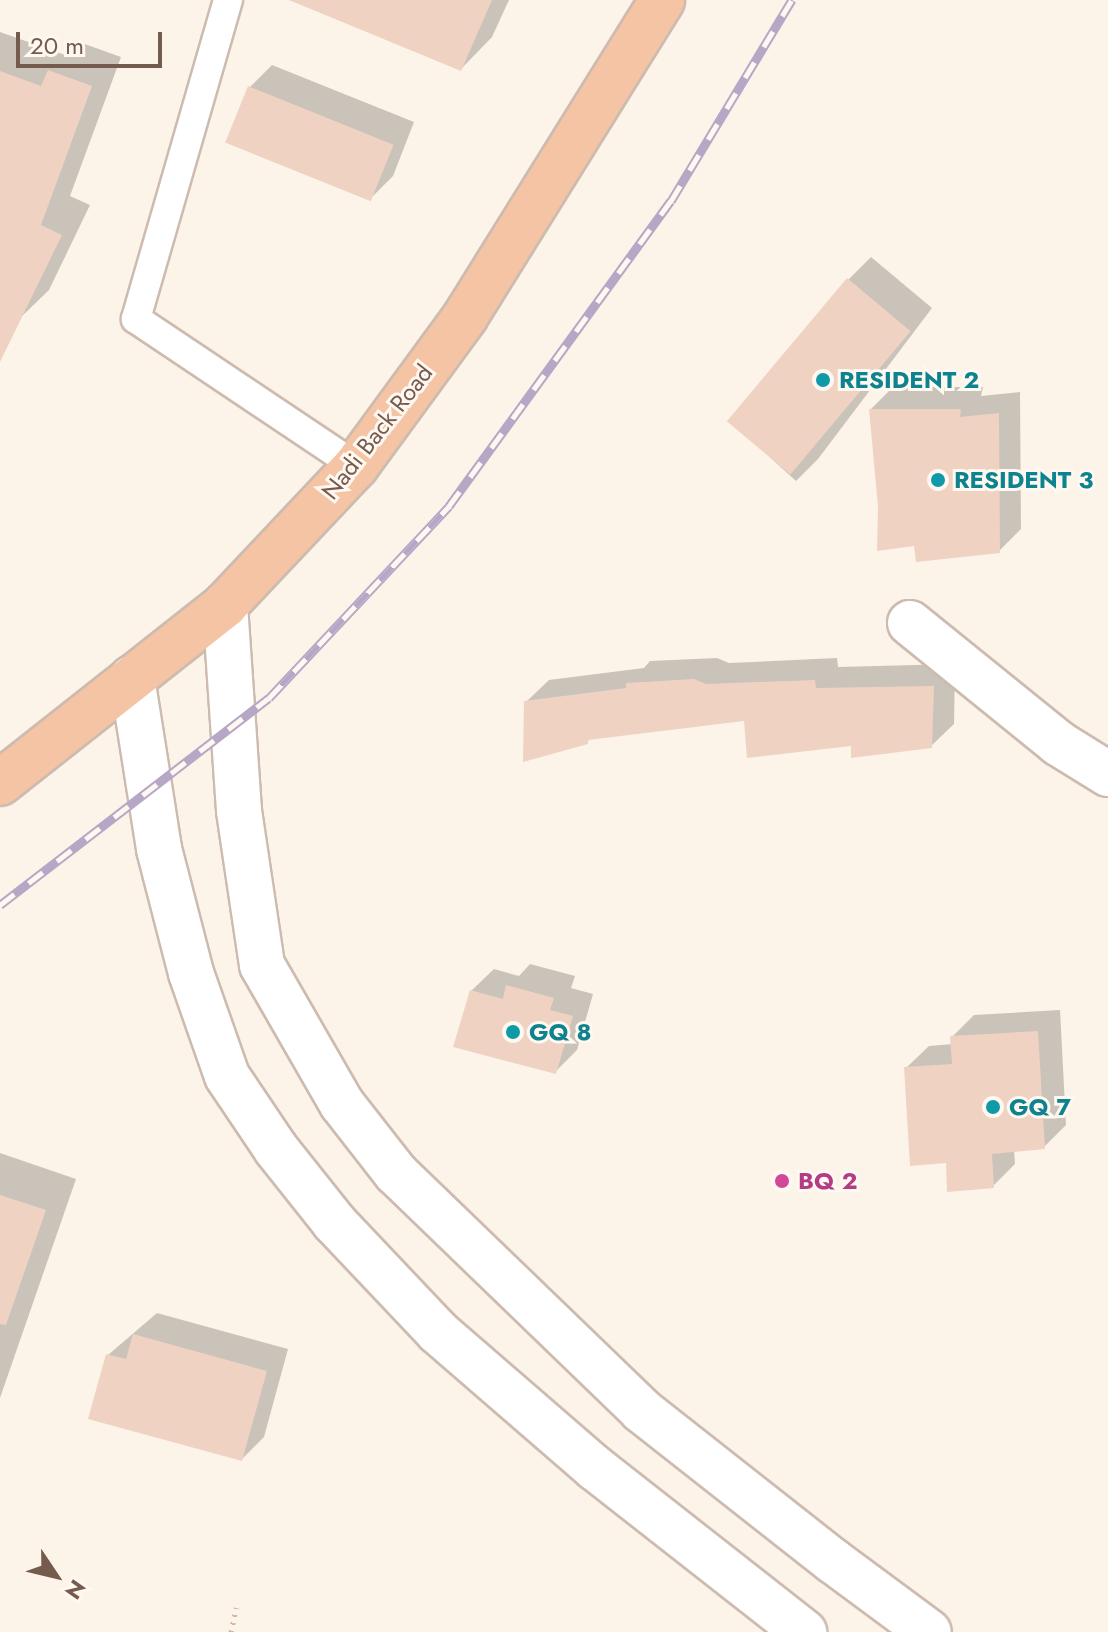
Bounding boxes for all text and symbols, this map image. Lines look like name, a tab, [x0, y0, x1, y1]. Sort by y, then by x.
scale bar	[20, 16, 166, 66]
text: 20 m	[30, 28, 84, 63]
street label: Nadi Back Road	[315, 359, 439, 505]
place label: RESIDENT 2	[839, 366, 979, 394]
marker: RESIDENT 2	[814, 371, 832, 389]
place label: RESIDENT 3	[954, 466, 1093, 494]
marker: RESIDENT 3	[929, 471, 947, 489]
place label: GQ 8	[529, 1018, 591, 1046]
marker: GQ 8	[504, 1023, 522, 1041]
place label: GQ 7	[1009, 1093, 1071, 1121]
marker: GQ 7	[984, 1098, 1002, 1116]
place label: BQ 2	[798, 1167, 858, 1195]
marker: BQ 2	[773, 1172, 791, 1190]
north arrow	[16, 1536, 96, 1616]
text: N	[58, 1573, 94, 1606]

